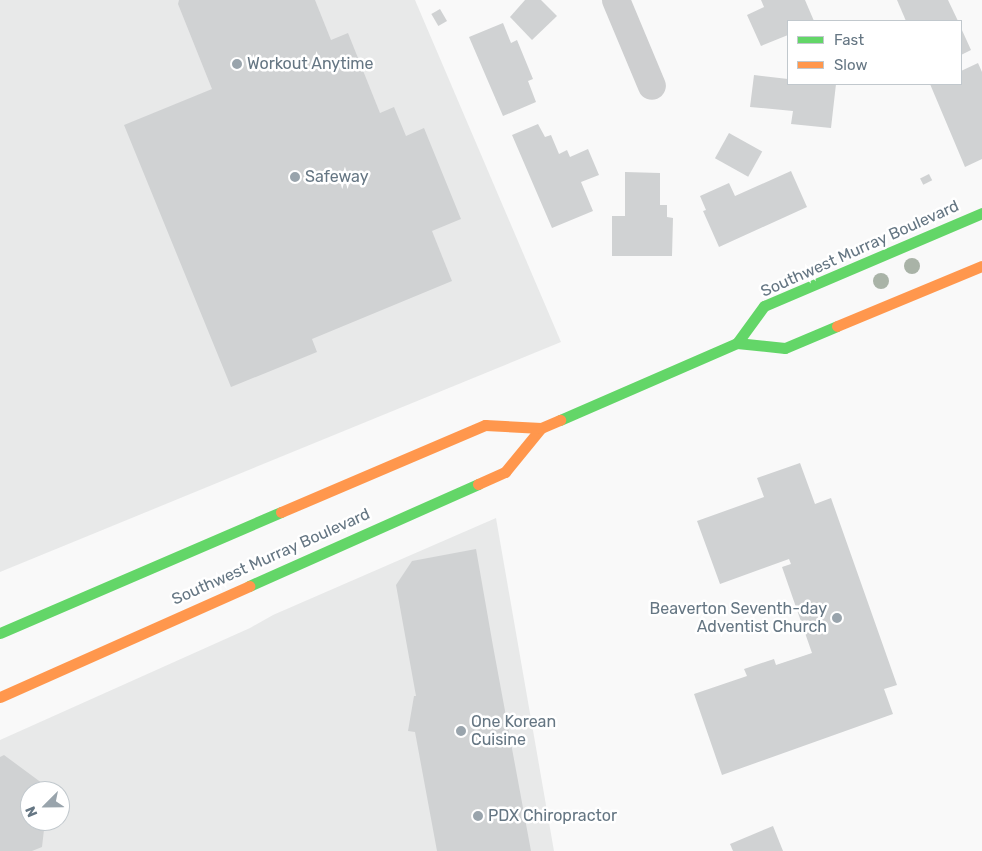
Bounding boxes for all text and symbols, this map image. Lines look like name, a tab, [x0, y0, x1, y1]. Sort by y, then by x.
legend	[787, 20, 962, 85]
text: Fast	[834, 31, 864, 49]
place label: Workout Anytime	[247, 54, 374, 74]
text: Slow	[834, 56, 867, 74]
marker: Workout Anytime	[231, 58, 243, 70]
place label: Safeway	[305, 167, 369, 187]
marker: Safeway	[289, 171, 301, 183]
street label: Southwest Murray Boulevard	[758, 196, 962, 302]
street label: Southwest Murray Boulevard	[169, 504, 373, 610]
place label: Beaverton Seventh-day Adventist Church	[650, 599, 827, 637]
marker: Beaverton Seventh-day Adventist Church	[831, 612, 843, 624]
place label: One Korean Cuisine	[471, 712, 556, 750]
marker: One Korean Cuisine	[455, 725, 467, 737]
north arrow	[20, 781, 70, 831]
text: N	[22, 804, 41, 820]
place label: PDX Chiropractor	[488, 806, 617, 826]
marker: PDX Chiropractor	[472, 810, 484, 822]

